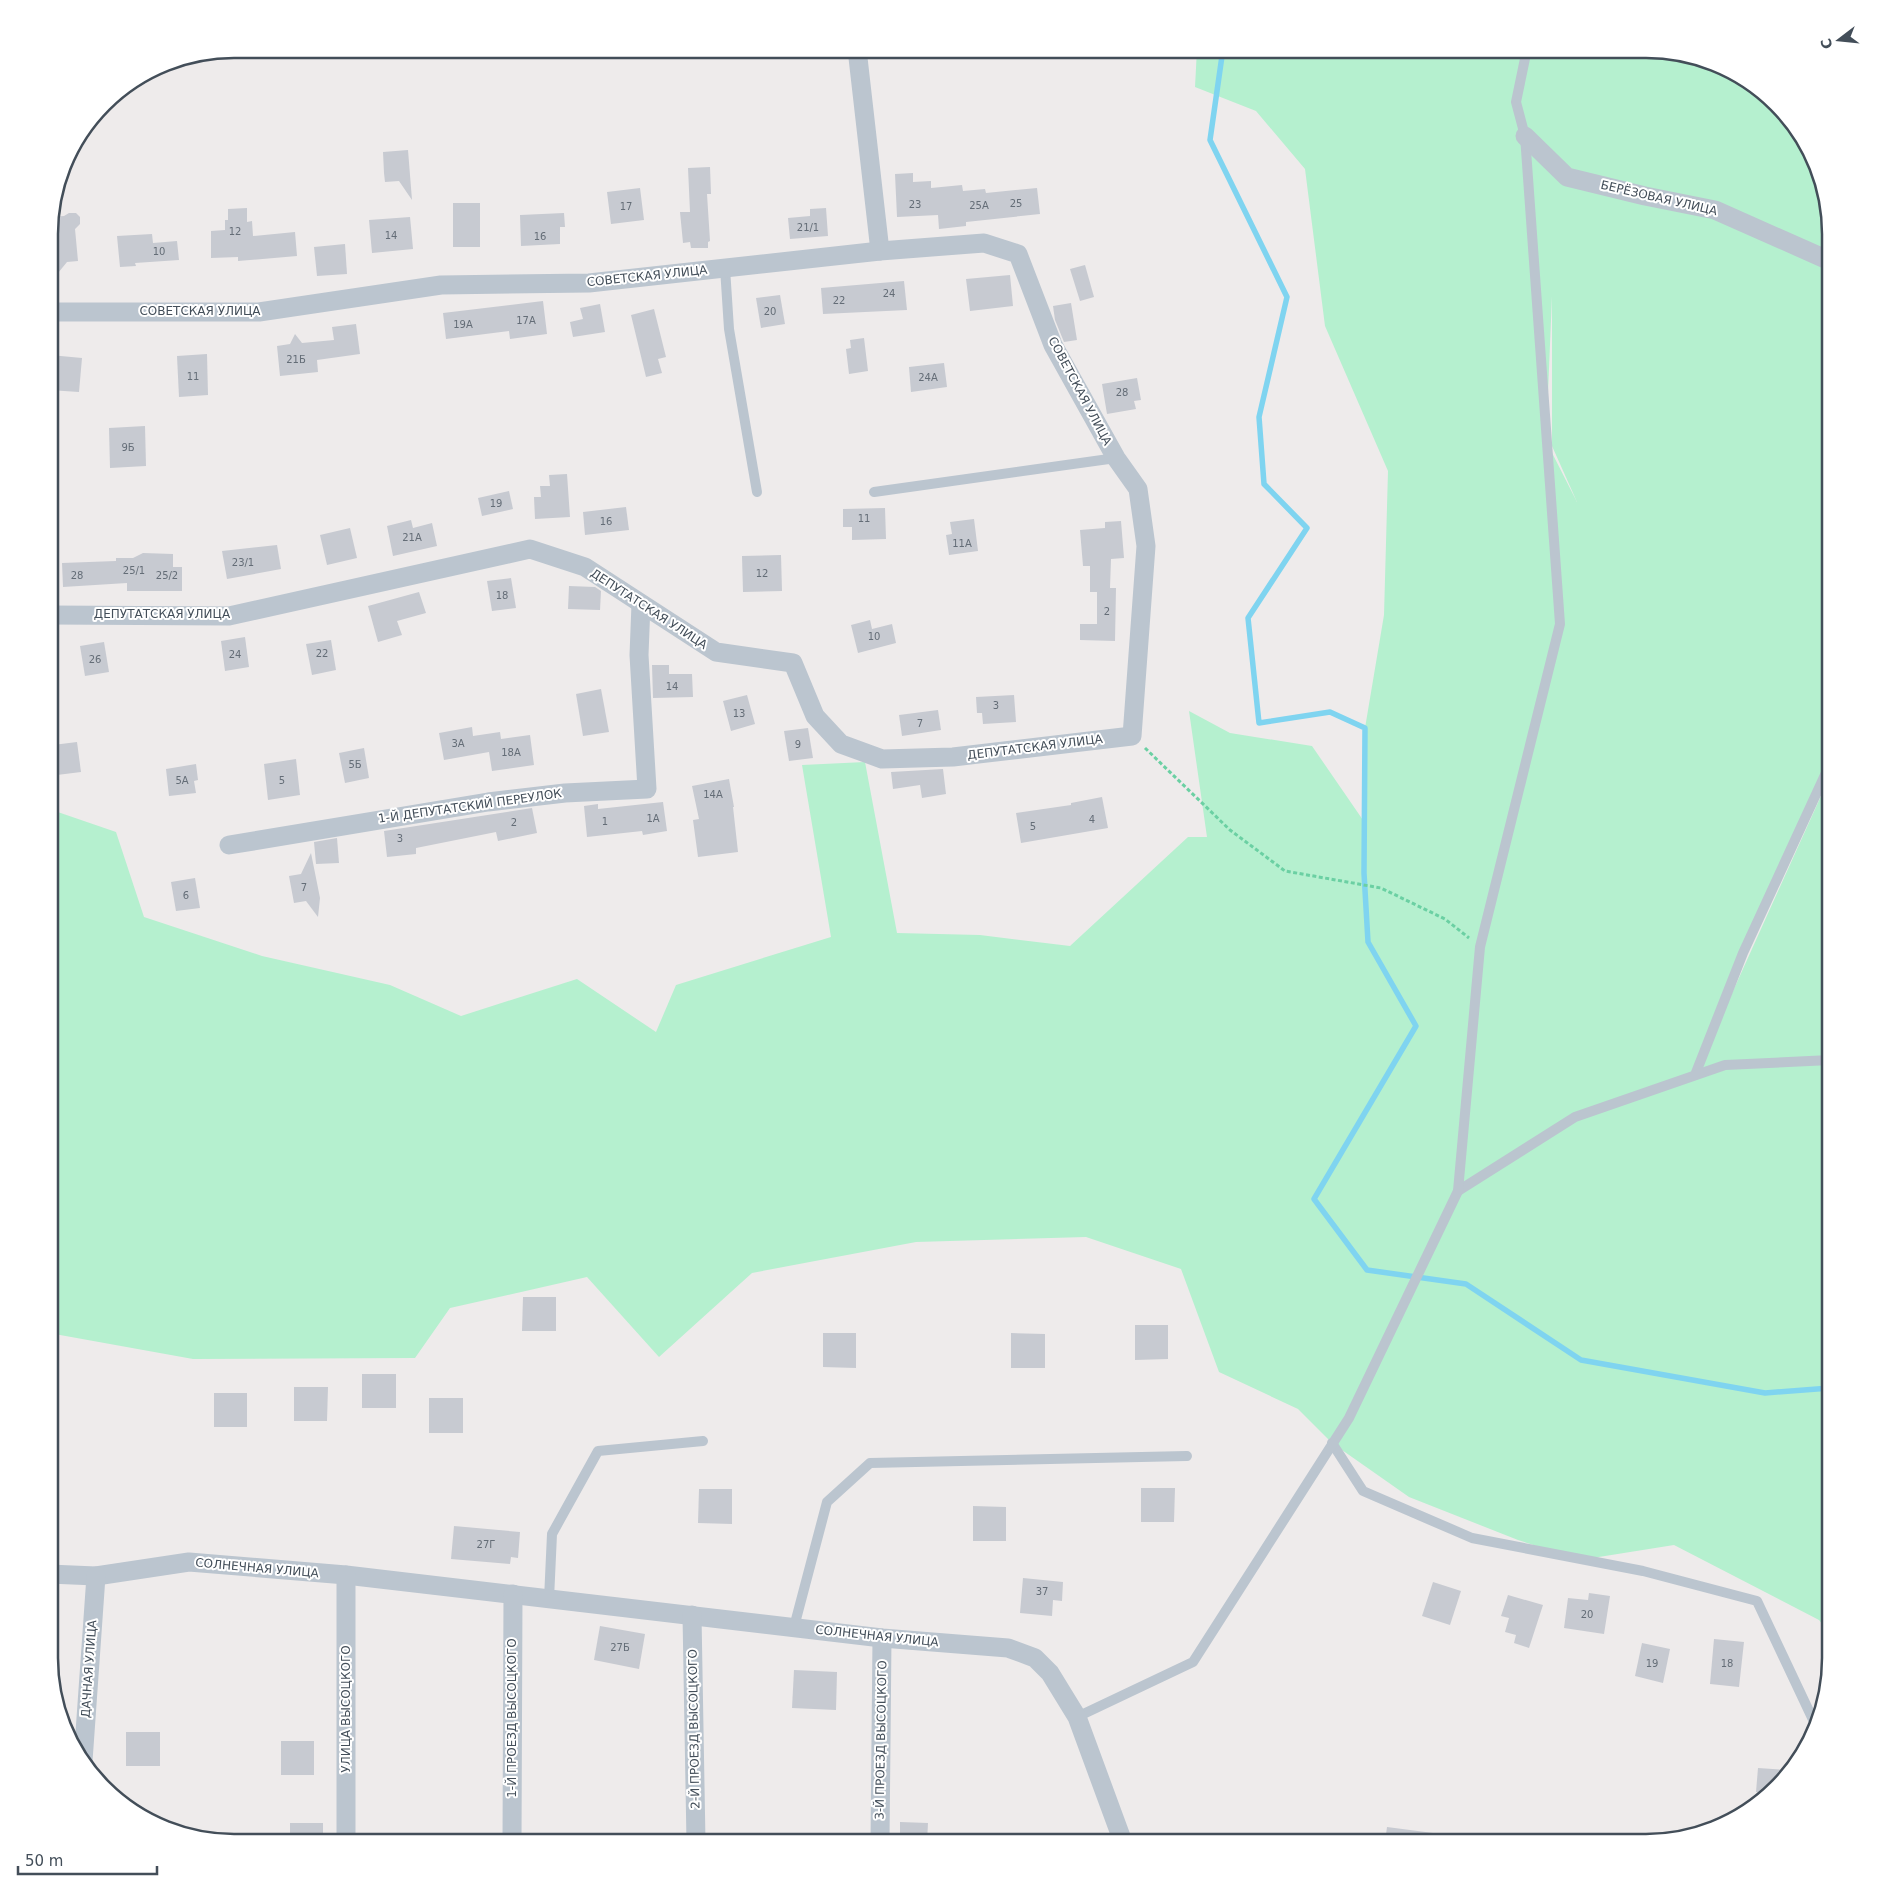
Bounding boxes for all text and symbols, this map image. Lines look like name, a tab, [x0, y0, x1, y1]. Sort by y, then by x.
north arrow	[1814, 15, 1864, 65]
text: С	[1817, 36, 1836, 51]
street label: БЕРЁЗОВАЯ УЛИЦА	[1599, 177, 1720, 218]
house number: 25	[1010, 198, 1022, 209]
house number: 23	[909, 199, 921, 210]
house number: 25А	[969, 200, 989, 211]
house number: 17	[620, 201, 632, 212]
house number: 21/1	[797, 222, 819, 233]
house number: 12	[229, 226, 241, 237]
house number: 14	[385, 230, 397, 241]
house number: 16	[534, 231, 546, 242]
house number: 10	[153, 246, 165, 257]
street label: СОВЕТСКАЯ УЛИЦА	[586, 263, 709, 289]
house number: 24	[883, 288, 895, 299]
house number: 22	[833, 295, 845, 306]
street label: СОВЕТСКАЯ УЛИЦА	[139, 304, 261, 318]
house number: 20	[764, 306, 776, 317]
house number: 17А	[516, 315, 536, 326]
house number: 19А	[453, 319, 473, 330]
street label: СОВЕТСКАЯ УЛИЦА	[1045, 334, 1115, 448]
house number: 21Б	[286, 354, 306, 365]
house number: 11	[187, 371, 199, 382]
house number: 24А	[918, 372, 938, 383]
house number: 28	[1116, 387, 1128, 398]
house number: 9Б	[121, 442, 135, 453]
house number: 19	[490, 498, 502, 509]
house number: 11	[858, 513, 870, 524]
house number: 16	[600, 516, 612, 527]
house number: 21А	[402, 532, 422, 543]
house number: 11А	[952, 538, 972, 549]
house number: 23/1	[232, 557, 254, 568]
house number: 25/1	[123, 565, 145, 576]
street label: ДЕПУТАТСКАЯ УЛИЦА	[588, 566, 711, 652]
house number: 12	[756, 568, 768, 579]
house number: 28	[71, 570, 83, 581]
house number: 25/2	[156, 570, 178, 581]
house number: 18	[496, 590, 508, 601]
house number: 2	[1104, 606, 1110, 617]
street label: ДЕПУТАТСКАЯ УЛИЦА	[94, 607, 231, 621]
house number: 10	[868, 631, 880, 642]
house number: 22	[316, 648, 328, 659]
house number: 24	[229, 649, 241, 660]
house number: 26	[89, 654, 101, 665]
house number: 14	[666, 681, 678, 692]
house number: 3	[993, 700, 999, 711]
house number: 13	[733, 708, 745, 719]
house number: 7	[917, 718, 923, 729]
street label: ДЕПУТАТСКАЯ УЛИЦА	[967, 732, 1104, 762]
house number: 3А	[451, 738, 465, 749]
house number: 9	[795, 739, 801, 750]
house number: 18А	[501, 747, 521, 758]
house number: 5Б	[348, 759, 362, 770]
house number: 5А	[175, 775, 189, 786]
house number: 5	[279, 775, 285, 786]
street label: 1-Й ДЕПУТАТСКИЙ ПЕРЕУЛОК	[377, 785, 563, 826]
house number: 14А	[703, 789, 723, 800]
house number: 1А	[646, 813, 660, 824]
house number: 4	[1089, 814, 1095, 825]
house number: 1	[602, 816, 608, 827]
house number: 2	[511, 817, 517, 828]
house number: 5	[1030, 821, 1036, 832]
house number: 3	[397, 833, 403, 844]
house number: 7	[301, 882, 307, 893]
house number: 6	[183, 890, 189, 901]
house number: 27Г	[477, 1539, 495, 1550]
street label: СОЛНЕЧНАЯ УЛИЦА	[195, 1556, 320, 1580]
house number: 37	[1036, 1586, 1048, 1597]
house number: 20	[1581, 1609, 1593, 1620]
street label: ДАЧНАЯ УЛИЦА	[79, 1619, 99, 1718]
street label: СОЛНЕЧНАЯ УЛИЦА	[815, 1623, 940, 1650]
street label: 1-Й ПРОЕЗД ВЫСОЦКОГО	[504, 1638, 519, 1798]
house number: 27Б	[610, 1642, 630, 1653]
street label: УЛИЦА ВЫСОЦКОГО	[339, 1645, 353, 1773]
street label: 2-Й ПРОЕЗД ВЫСОЦКОГО	[685, 1649, 702, 1809]
house number: 19	[1646, 1658, 1658, 1669]
house number: 18	[1721, 1658, 1733, 1669]
street label: 3-Й ПРОЕЗД ВЫСОЦКОГО	[872, 1660, 889, 1820]
scale bar	[18, 1844, 156, 1876]
text: 50 m	[25, 1852, 63, 1870]

